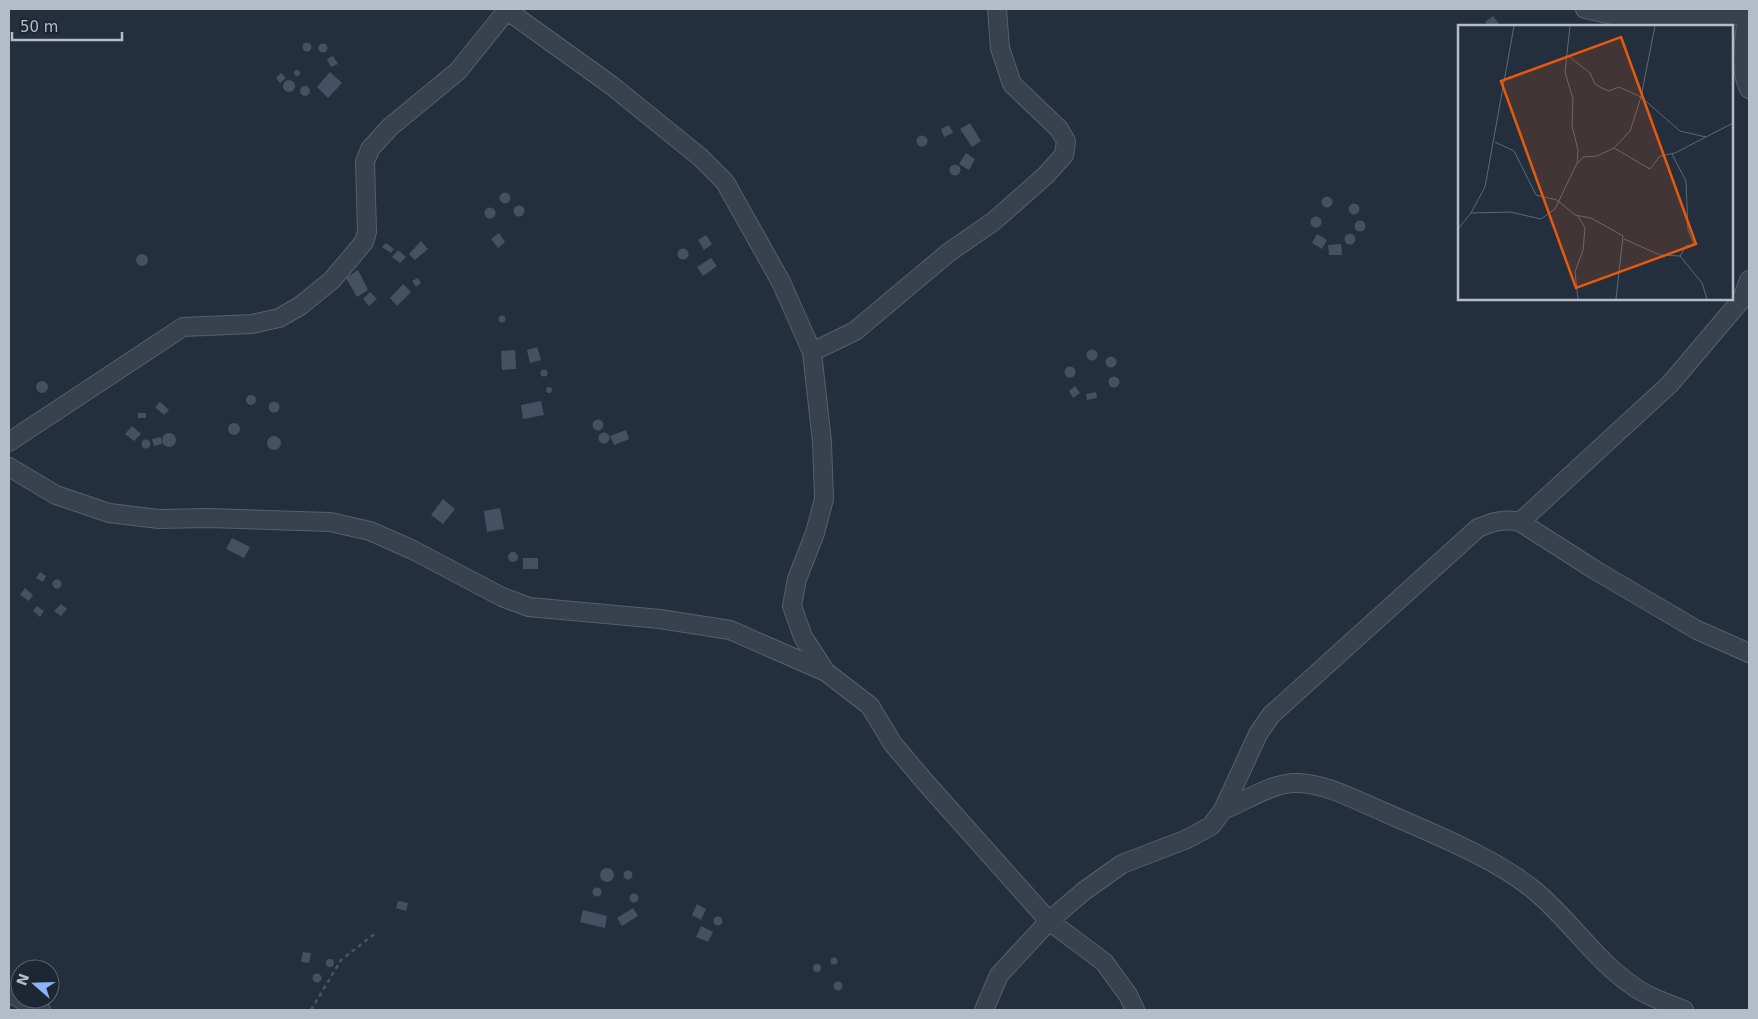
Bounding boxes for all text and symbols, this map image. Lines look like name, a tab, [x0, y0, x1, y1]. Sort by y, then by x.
scale bar	[12, 10, 122, 42]
text: 50 m	[20, 18, 58, 36]
inset map	[1458, 25, 1733, 300]
north arrow	[10, 959, 60, 1009]
text: N	[13, 971, 32, 988]

